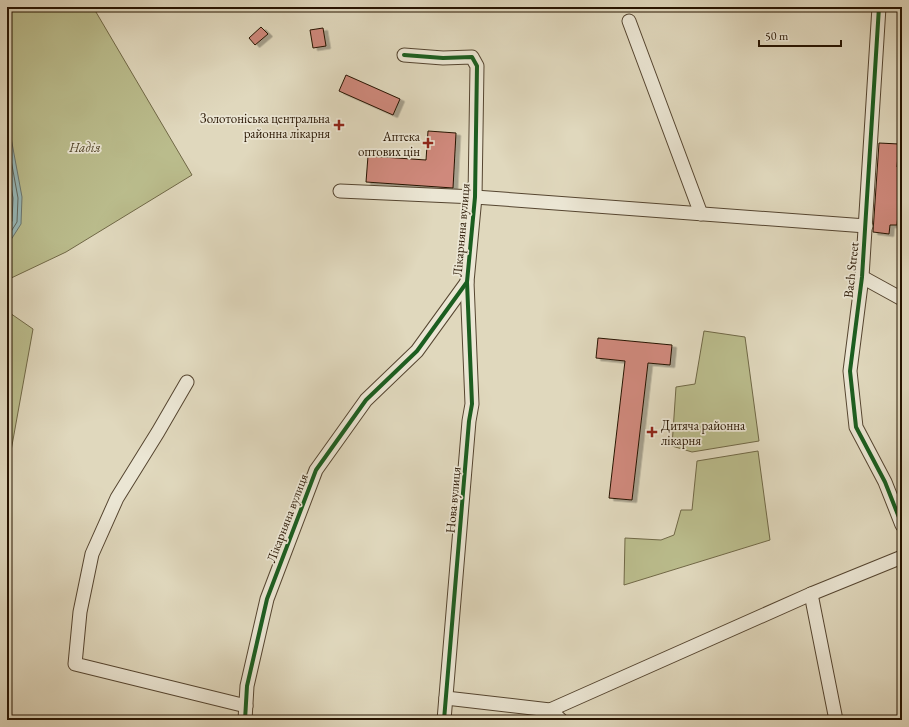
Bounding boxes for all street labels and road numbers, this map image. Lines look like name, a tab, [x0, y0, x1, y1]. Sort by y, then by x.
street label: Лікарняна вулиця	[448, 182, 474, 277]
street label: Bach Street	[840, 241, 862, 299]
street label: Нова вулиця	[442, 466, 464, 534]
street label: Лікарняна вулиця	[262, 471, 312, 565]

